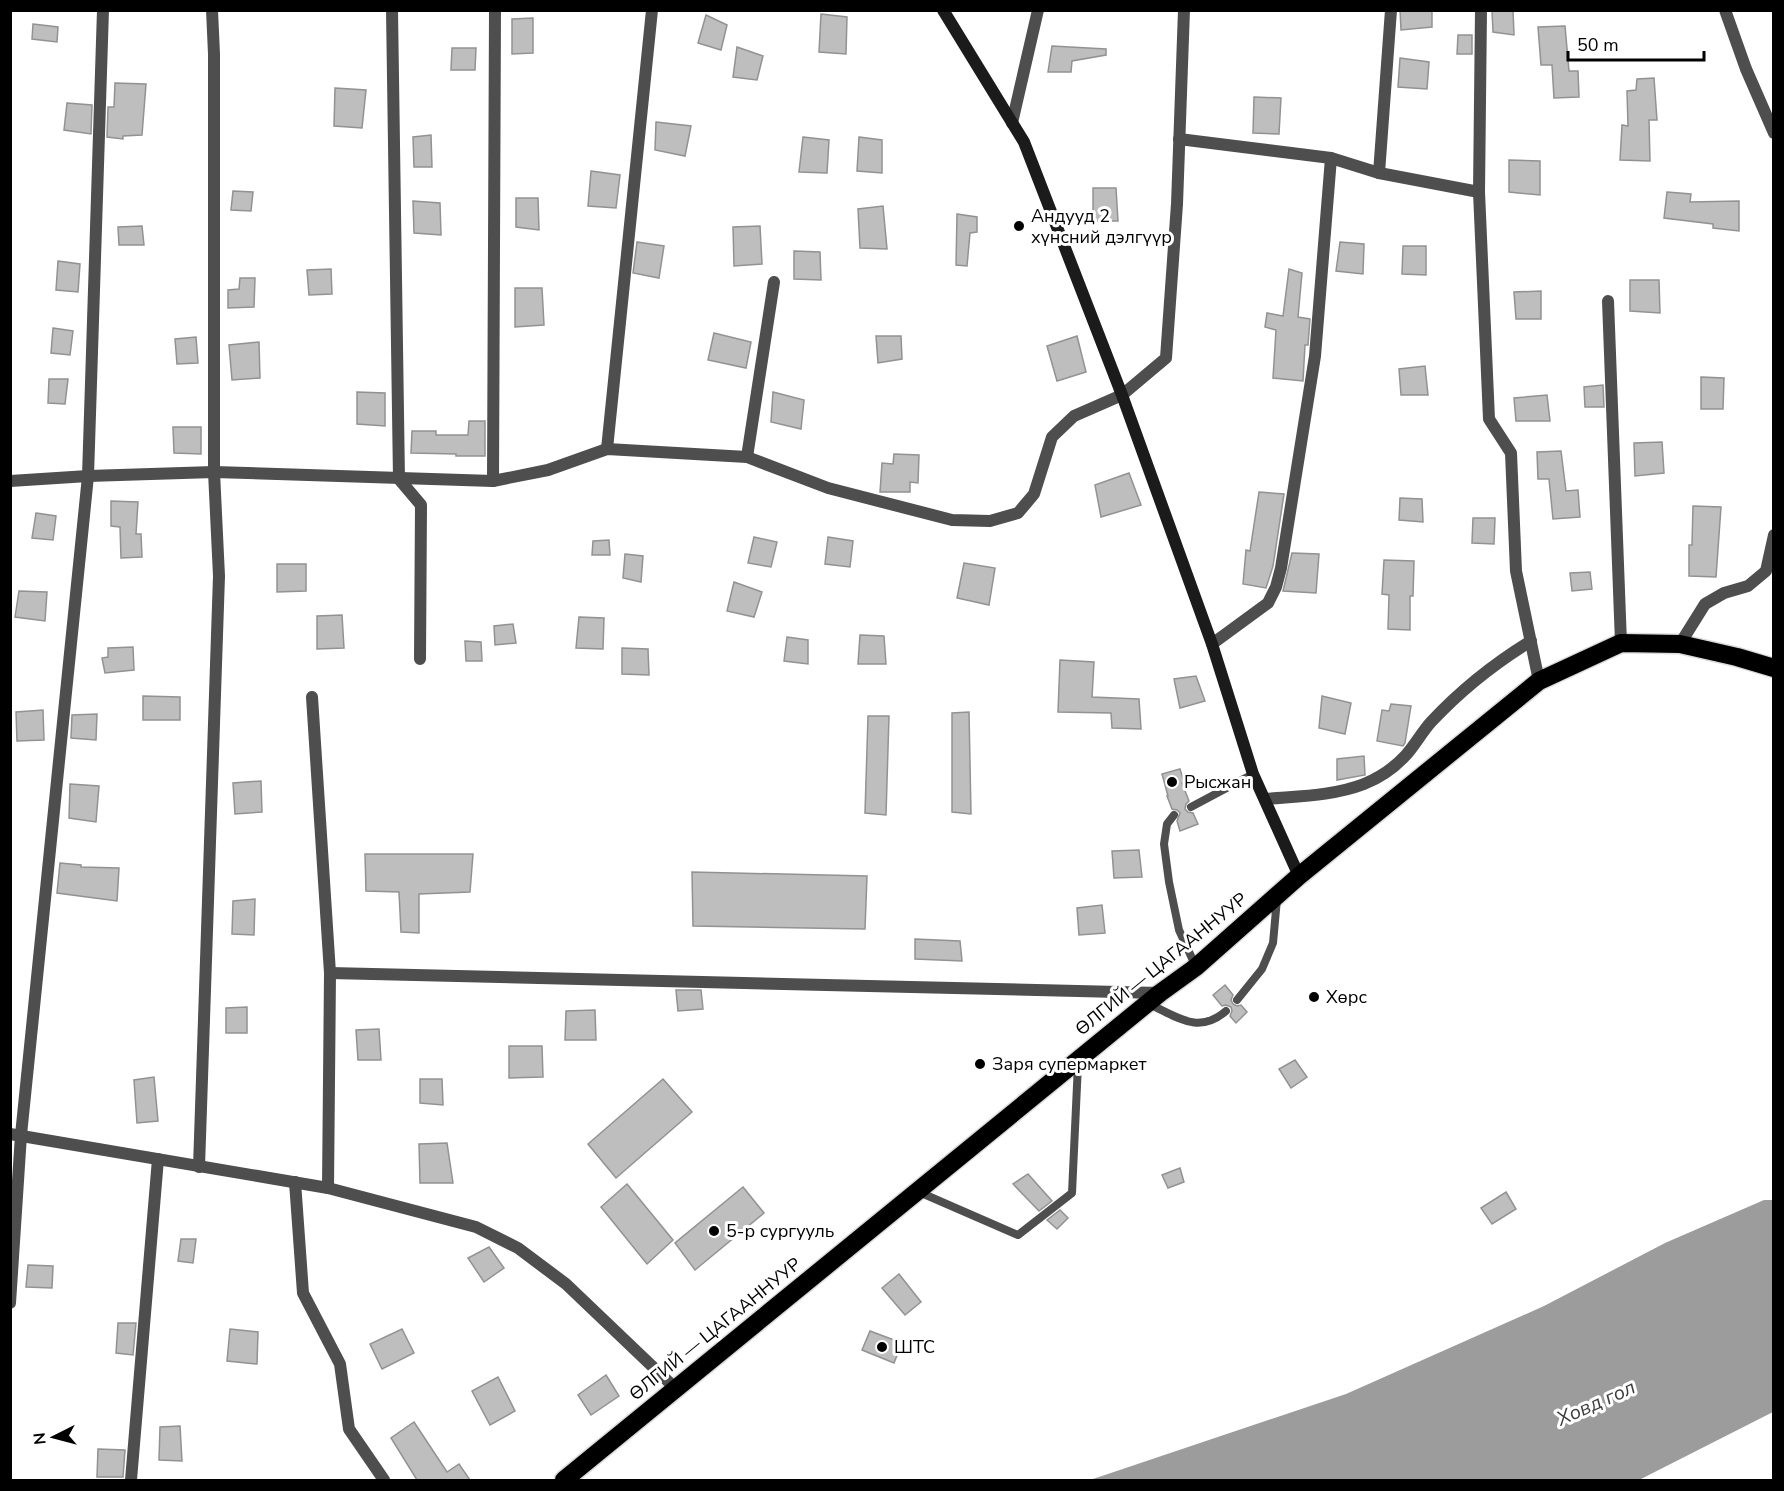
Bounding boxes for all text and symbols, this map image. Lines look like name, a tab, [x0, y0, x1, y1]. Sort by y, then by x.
scale bar	[1568, 24, 1704, 62]
text: 50 m	[1577, 33, 1619, 57]
place label: Андууд 2 хүнсний дэлгүүр	[1031, 204, 1172, 249]
marker: Андууд 2 хүнсний дэлгүүр	[1012, 219, 1026, 233]
place label: Рысжан	[1184, 770, 1251, 794]
marker: Рысжан	[1165, 775, 1179, 789]
street label: ӨЛГИЙ — ЦАГААННУУР	[1070, 887, 1252, 1041]
place label: Хөрс	[1326, 985, 1367, 1009]
marker: Хөрс	[1307, 990, 1321, 1004]
place label: Заря супермаркет	[992, 1052, 1147, 1076]
marker: Заря супермаркет	[973, 1057, 987, 1071]
place label: 5-р сургууль	[726, 1219, 835, 1243]
marker: 5-р сургууль	[707, 1224, 721, 1238]
street label: ӨЛГИЙ — ЦАГААННУУР	[624, 1252, 806, 1406]
place label: ШТС	[894, 1335, 935, 1359]
marker: ШТС	[875, 1340, 889, 1354]
water label: Ховд гол	[1551, 1374, 1640, 1433]
north arrow	[24, 1407, 84, 1467]
text: N	[29, 1431, 52, 1446]

